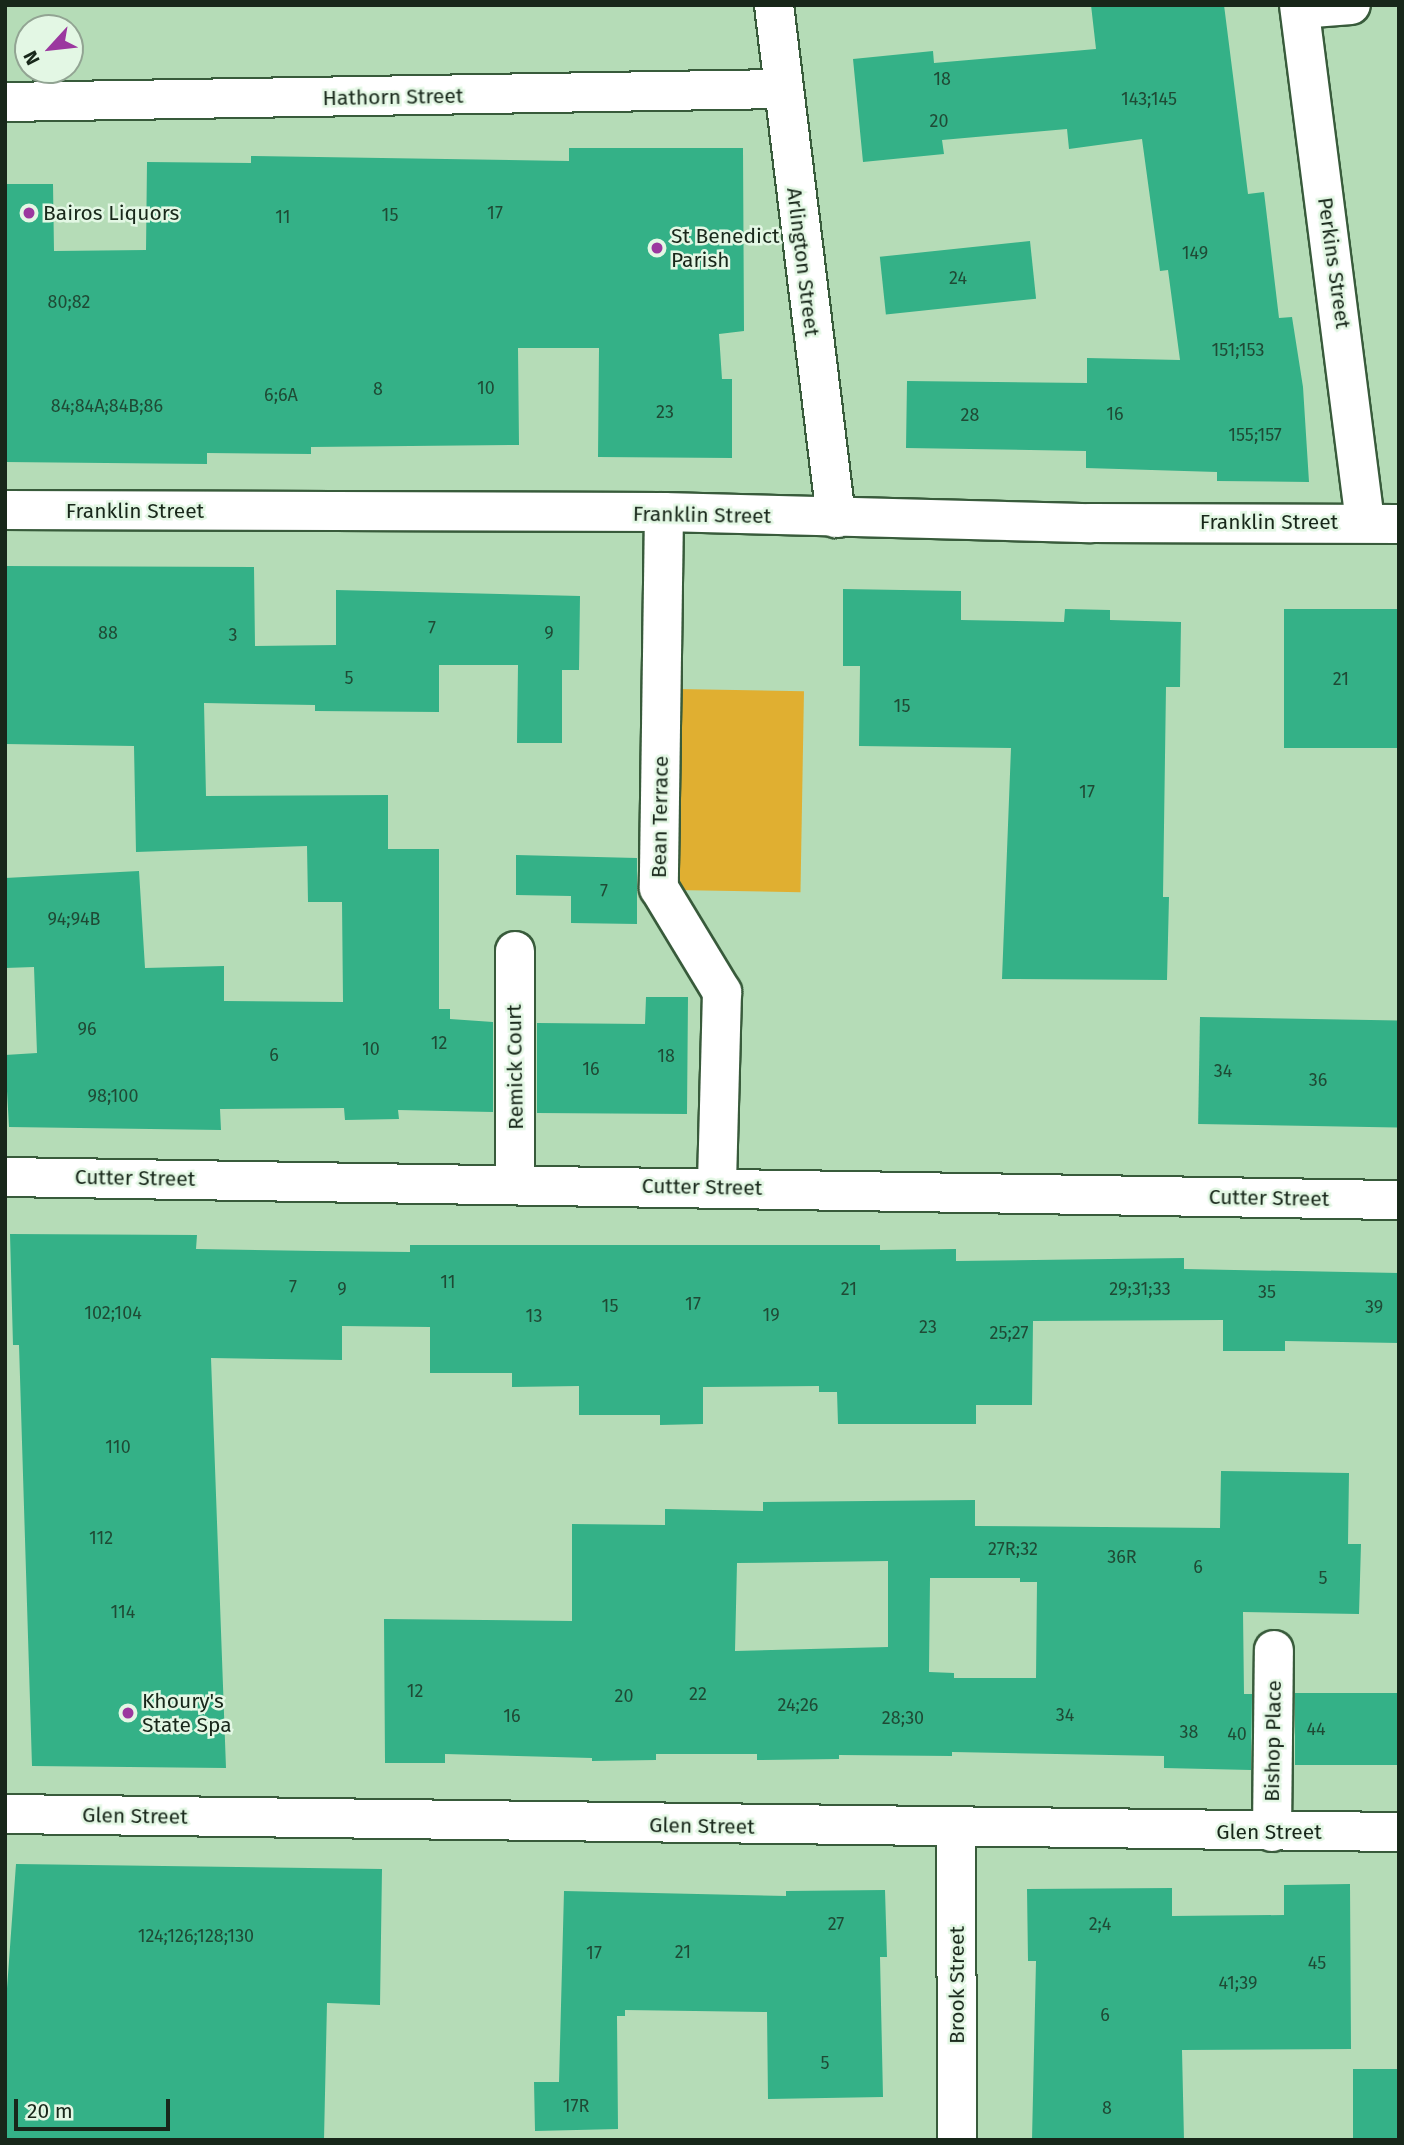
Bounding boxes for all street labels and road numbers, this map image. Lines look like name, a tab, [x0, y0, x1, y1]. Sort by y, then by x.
street label: Hathorn Street	[322, 83, 464, 111]
street label: Arlington Street	[781, 186, 825, 338]
street label: Perkins Street	[1312, 196, 1356, 330]
street label: Franklin Street	[66, 498, 204, 524]
street label: Franklin Street	[633, 501, 771, 529]
street label: Franklin Street	[1200, 509, 1338, 535]
street label: Bean Terrace	[646, 756, 674, 878]
street label: Remick Court	[501, 1004, 529, 1130]
street label: Cutter Street	[75, 1164, 195, 1192]
street label: Cutter Street	[642, 1173, 762, 1201]
street label: Cutter Street	[1209, 1184, 1329, 1212]
street label: Bishop Place	[1259, 1680, 1287, 1802]
street label: Glen Street	[82, 1802, 188, 1830]
street label: Glen Street	[649, 1812, 755, 1840]
street label: Glen Street	[1216, 1819, 1322, 1845]
street label: Brook Street	[944, 1926, 970, 2044]

